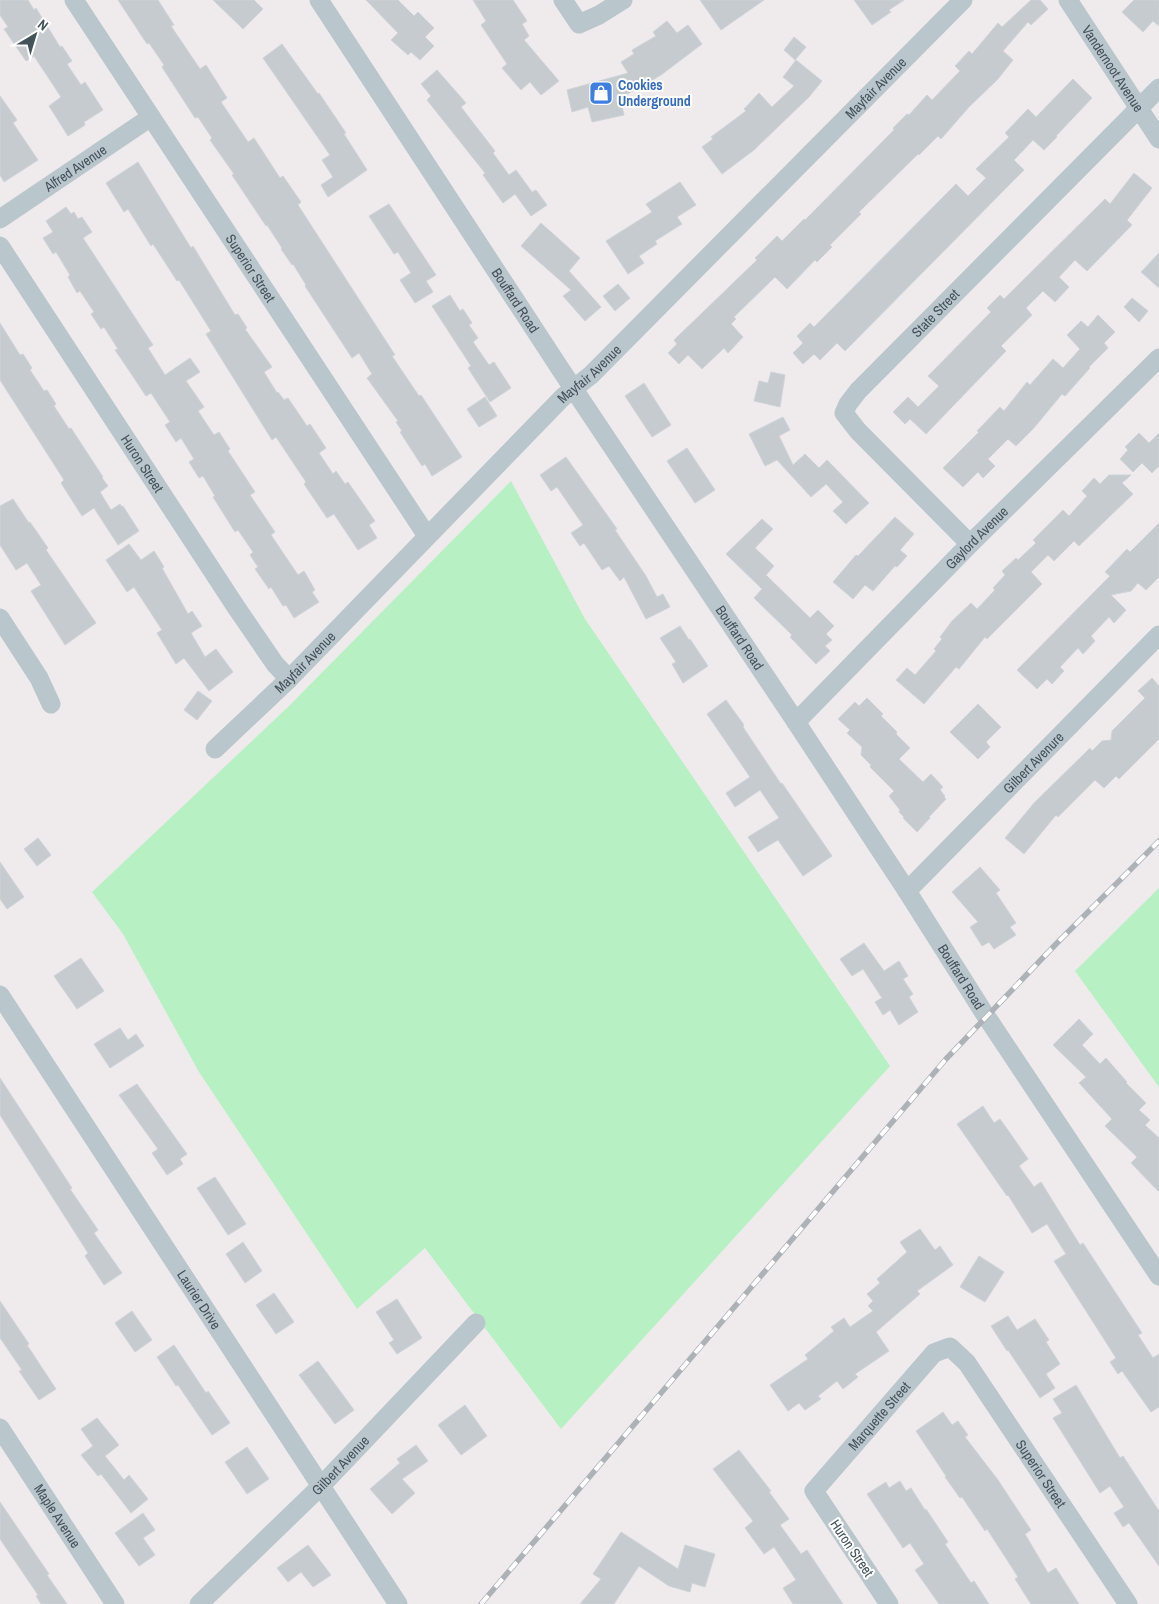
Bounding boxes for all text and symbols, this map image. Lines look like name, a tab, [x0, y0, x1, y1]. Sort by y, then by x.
north arrow	[10, 10, 60, 60]
text: N	[34, 15, 52, 34]
street label: Vandernoot Avenue	[1078, 22, 1148, 115]
street label: Mayfair Avenue	[841, 53, 910, 123]
place label: Cookies Underground	[618, 76, 691, 110]
shop icon: Cookies Underground	[588, 80, 614, 106]
street label: Alfred Avenue	[40, 141, 110, 196]
street label: Superior Street	[222, 231, 280, 306]
street label: Bouffard Road	[488, 265, 543, 336]
street label: State Street	[908, 285, 963, 341]
street label: Mayfair Avenue	[553, 341, 625, 407]
street label: Huron Street	[117, 431, 168, 496]
street label: Gaylord Avenue	[941, 503, 1012, 573]
street label: Bouffard Road	[712, 602, 768, 673]
street label: Mayfair Avenue	[271, 628, 339, 697]
street label: Gilbert Avenure	[999, 728, 1068, 797]
street label: Bouffard Road	[934, 941, 989, 1013]
street label: Laurier Drive	[173, 1267, 225, 1333]
street label: Marquette Street	[844, 1378, 914, 1454]
street label: Gilbert Avenue	[308, 1432, 373, 1499]
street label: Superior Street	[1012, 1436, 1070, 1511]
street label: Maple Avenue	[30, 1481, 85, 1551]
street label: Huron Street	[826, 1516, 878, 1580]

